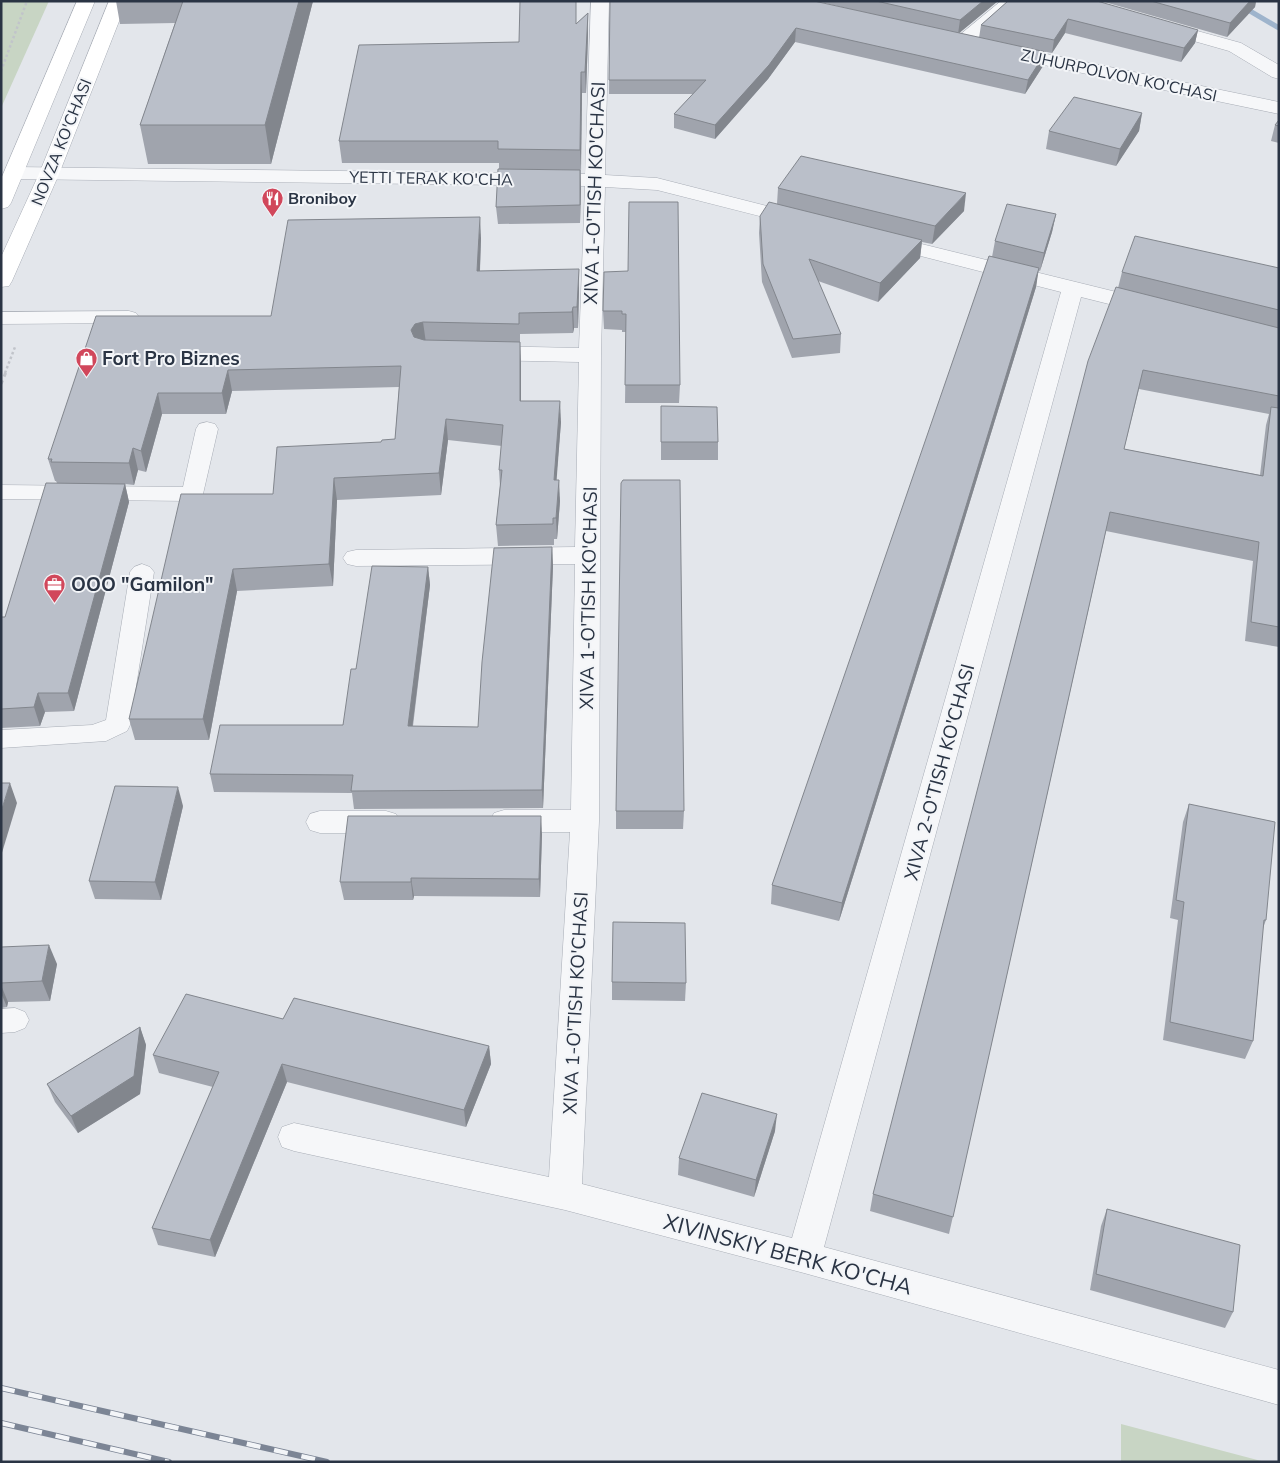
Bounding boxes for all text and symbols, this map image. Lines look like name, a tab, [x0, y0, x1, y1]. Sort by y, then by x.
street label: ZUHURPOLVON KO'CHASI	[1019, 44, 1219, 106]
street label: NOVZA KO'CHASI	[26, 76, 96, 208]
street label: XIVA 1-O'TISH KO'CHASI	[578, 81, 610, 305]
street label: YETTI TERAK KO'CHA	[348, 167, 513, 189]
restaurant icon: Broniboy	[260, 186, 284, 217]
place label: Broniboy	[288, 188, 357, 208]
shop icon: Fort Pro Biznes	[74, 346, 98, 377]
place label: Fort Pro Biznes	[102, 346, 240, 370]
street label: XIVA 1-O'TISH KO'CHASI	[574, 486, 602, 710]
office icon: ООО "Gamilon"	[43, 572, 67, 603]
place label: ООО "Gamilon"	[71, 572, 214, 596]
street label: XIVA 2-O'TISH KO'CHASI	[899, 661, 979, 883]
street label: XIVA 1-O'TISH KO'CHASI	[557, 891, 593, 1115]
street label: XIVINSKIY BERK KO'CHA	[661, 1207, 915, 1301]

